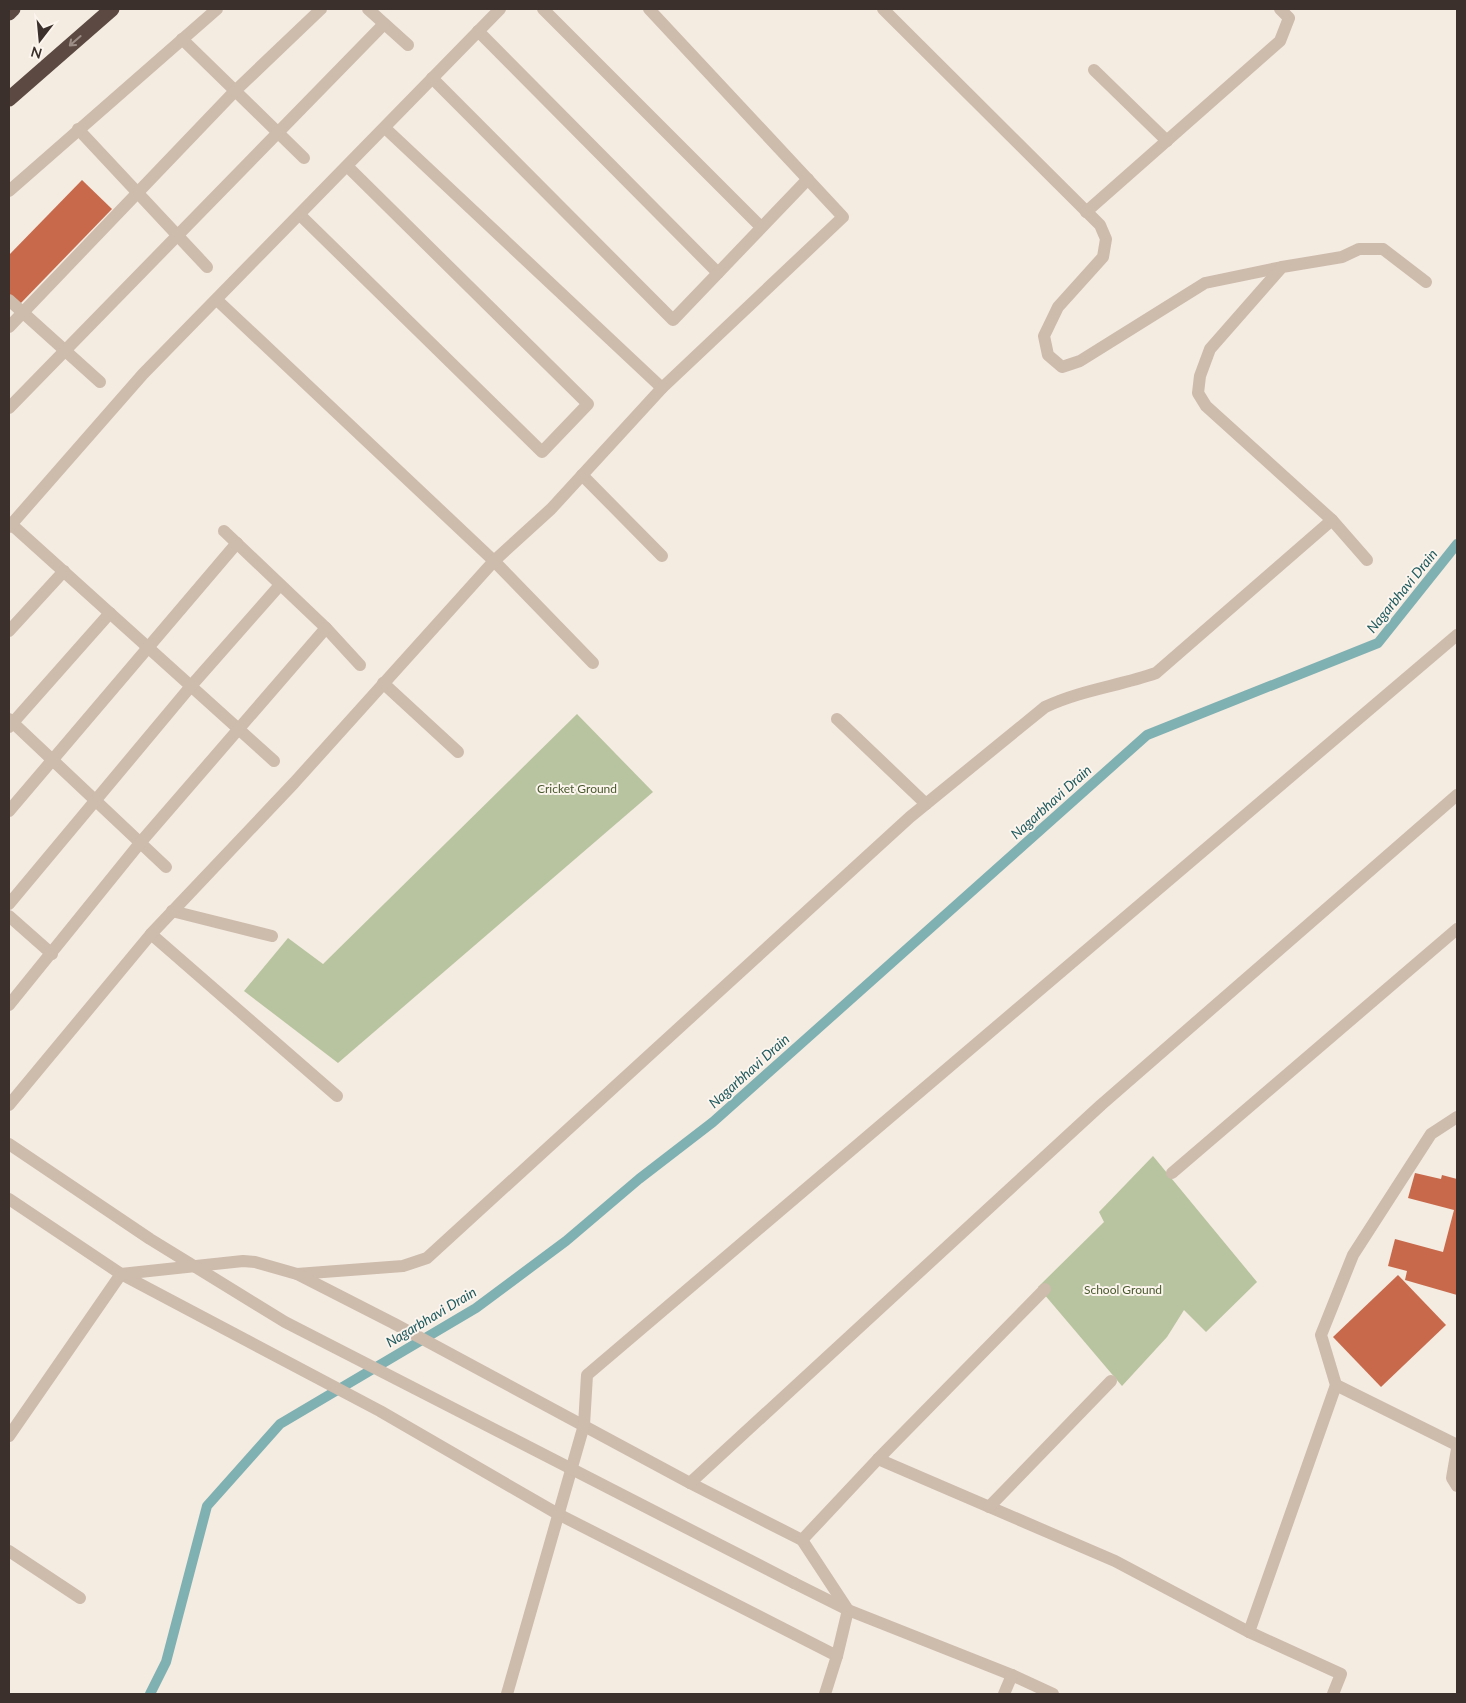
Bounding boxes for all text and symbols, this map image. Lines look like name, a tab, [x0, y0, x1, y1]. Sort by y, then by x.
north arrow	[15, 15, 65, 65]
one-way arrow	[69, 35, 82, 47]
text: N	[29, 43, 44, 63]
water label: Nagarbhavi Drain	[1363, 545, 1440, 636]
water label: Nagarbhavi Drain	[1007, 761, 1094, 842]
park label: Cricket Ground	[537, 781, 617, 796]
water label: Nagarbhavi Drain	[705, 1030, 792, 1111]
park label: School Ground	[1084, 1282, 1162, 1297]
water label: Nagarbhavi Drain	[382, 1283, 479, 1350]

